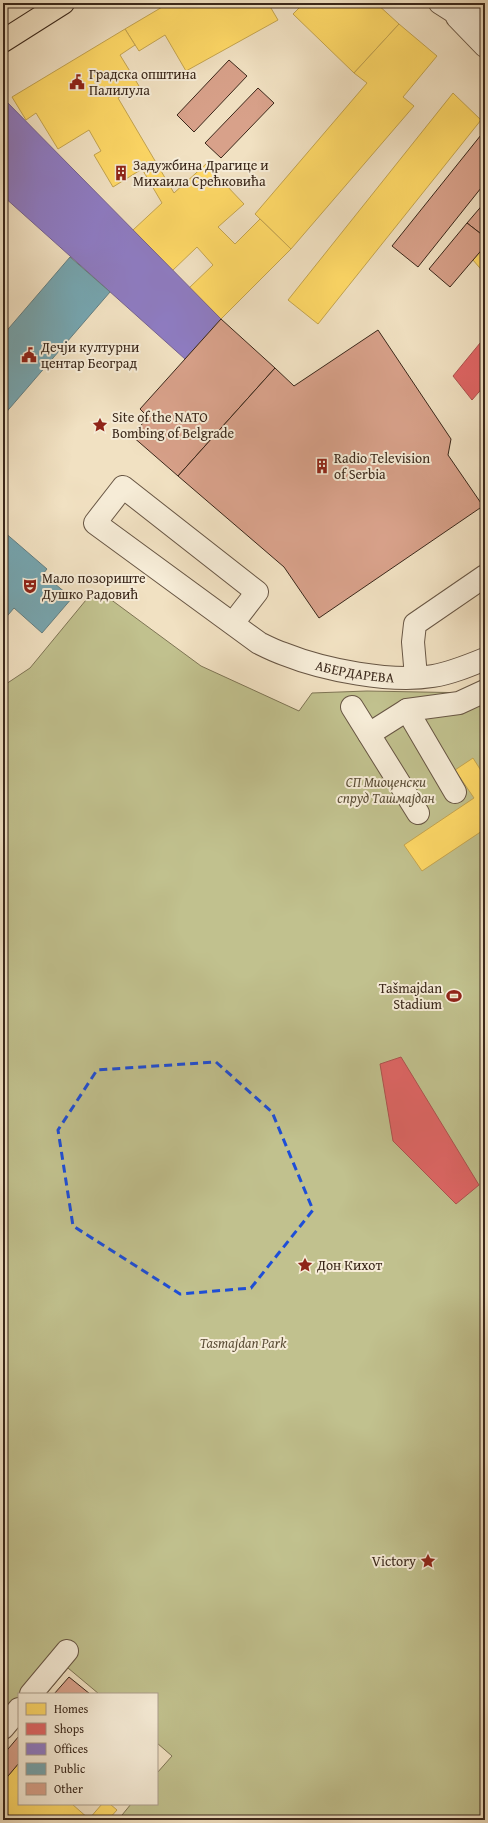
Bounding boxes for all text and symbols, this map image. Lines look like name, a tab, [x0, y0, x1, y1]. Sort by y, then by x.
place label: Градска општина Палилула	[89, 64, 197, 100]
public building icon: Градска општина Палилула	[68, 73, 86, 91]
place label: Задужбина Драгице и Михаила Срећковића	[133, 155, 269, 191]
building icon: Задужбина Драгице и Михаила Срећковића	[112, 164, 130, 182]
place label: Дечји културни центар Београд	[40, 337, 139, 373]
public building icon: Дечји културни центар Београд	[20, 346, 38, 364]
place label: Site of the NATO Bombing of Belgrade	[112, 407, 234, 443]
place icon: Site of the NATO Bombing of Belgrade	[91, 416, 109, 434]
place label: Radio Television of Serbia	[334, 448, 430, 484]
building icon: Radio Television of Serbia	[313, 457, 331, 475]
place label: Мало позориште Душко Радовић	[41, 568, 146, 604]
theatre icon: Мало позориште Душко Радовић	[21, 577, 39, 595]
street label: АБЕРДАРЕВА	[313, 655, 396, 688]
park label: СП Миоценски спруд Ташмајдан	[337, 772, 435, 808]
place label: Tašmajdan Stadium	[379, 978, 443, 1014]
sports icon: Tašmajdan Stadium	[445, 987, 463, 1005]
place label: Дон Кихот	[316, 1255, 382, 1275]
place icon: Дон Кихот	[296, 1256, 314, 1274]
park label: Tasmajdan Park	[200, 1333, 287, 1353]
place label: Victory	[372, 1551, 416, 1571]
place icon: Victory	[419, 1552, 437, 1570]
legend	[18, 1693, 158, 1805]
text: Homes	[54, 1700, 89, 1717]
text: Shops	[54, 1720, 84, 1737]
text: Offices	[54, 1740, 88, 1757]
text: Public	[54, 1760, 86, 1777]
text: Other	[54, 1780, 83, 1797]

